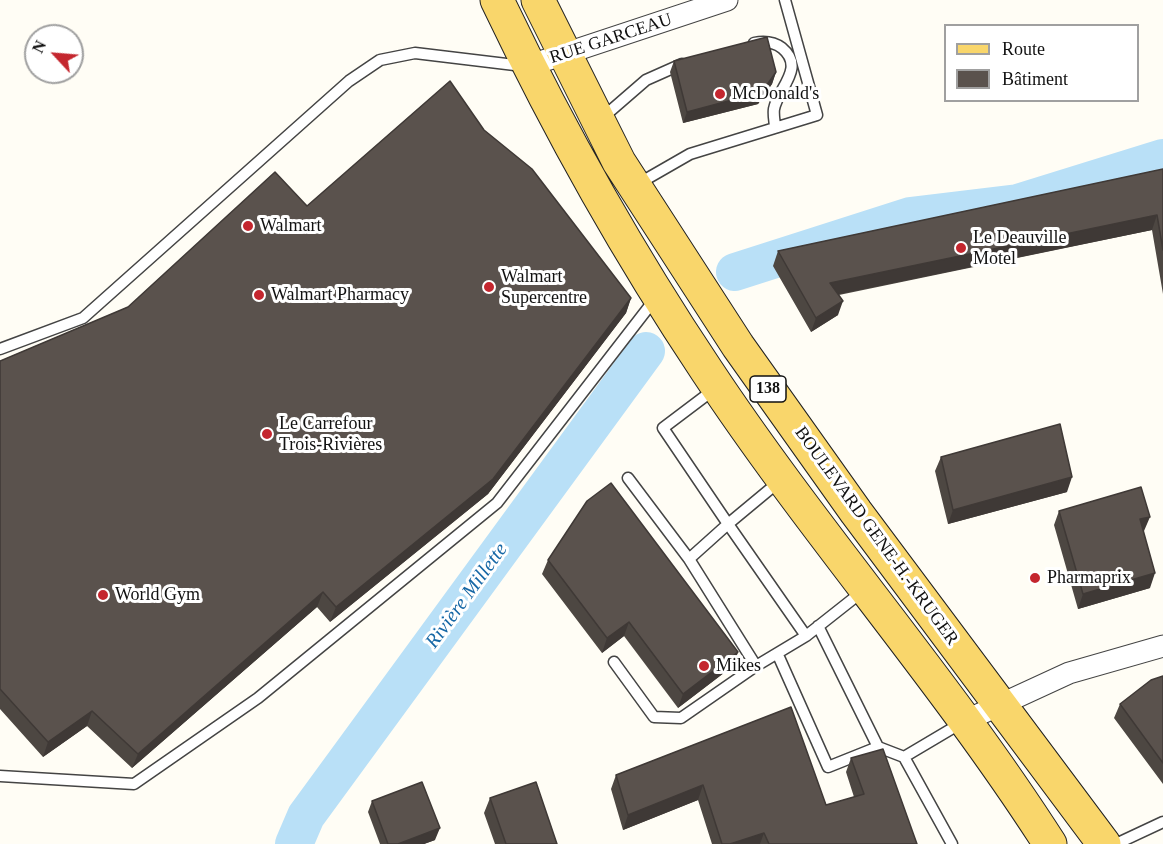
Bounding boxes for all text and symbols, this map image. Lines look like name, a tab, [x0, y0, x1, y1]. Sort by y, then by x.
street label: RUE GARCEAU	[547, 9, 675, 69]
north arrow	[24, 24, 84, 84]
legend	[944, 24, 1139, 102]
text: N	[29, 38, 49, 56]
text: Route	[1002, 39, 1045, 59]
text: Bâtiment	[1002, 69, 1068, 89]
place label: McDonald's	[732, 83, 819, 105]
marker: McDonald's	[713, 87, 727, 101]
place label: Walmart	[260, 215, 322, 237]
marker: Walmart	[241, 219, 255, 233]
place label: Le Deauville Motel	[973, 227, 1066, 270]
marker: Le Deauville Motel	[954, 241, 968, 255]
place label: Walmart Supercentre	[501, 266, 587, 308]
marker: Walmart Supercentre	[482, 280, 496, 294]
place label: Walmart Pharmacy	[271, 284, 409, 306]
marker: Walmart Pharmacy	[252, 288, 266, 302]
road number: 138	[750, 376, 786, 402]
place label: Le Carrefour Trois-Rivières	[279, 413, 382, 456]
street label: BOULEVARD GENE-H.-KRUGER	[789, 423, 963, 649]
marker: Le Carrefour Trois-Rivières	[260, 427, 274, 441]
water label: Rivière Millette	[421, 539, 513, 653]
place label: Pharmaprix	[1047, 567, 1131, 589]
marker: Pharmaprix	[1028, 571, 1042, 585]
place label: World Gym	[115, 584, 200, 606]
marker: World Gym	[96, 588, 110, 602]
place label: Mikes	[716, 655, 761, 677]
marker: Mikes	[697, 659, 711, 673]

